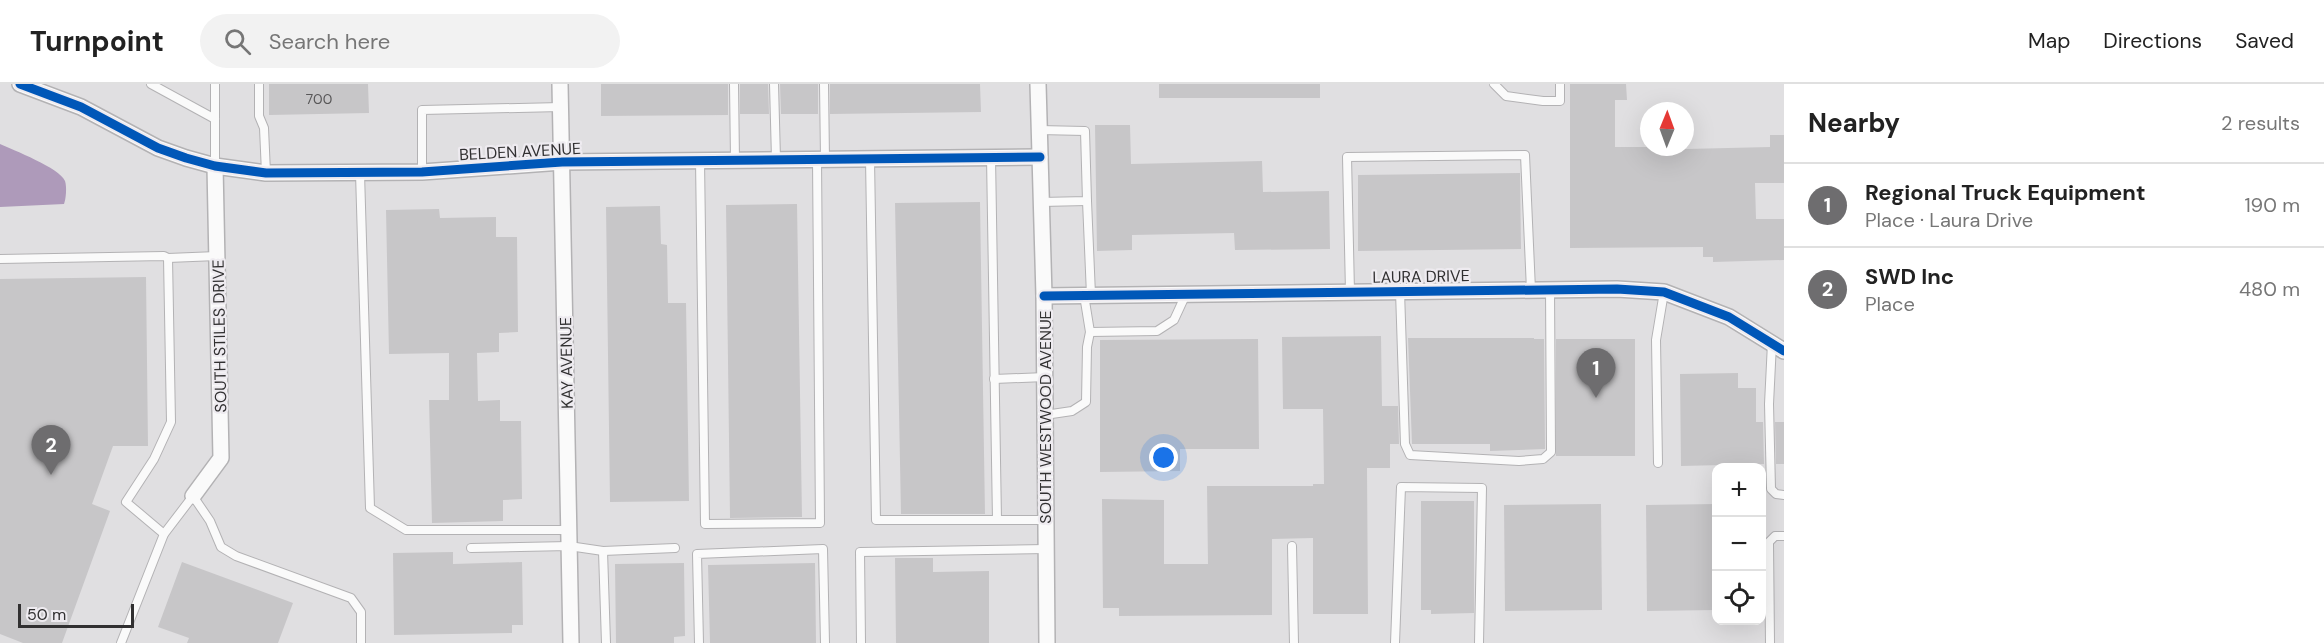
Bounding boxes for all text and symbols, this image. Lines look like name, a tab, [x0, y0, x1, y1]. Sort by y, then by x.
search box	[200, 14, 620, 68]
text: Turnpoint	[30, 23, 164, 60]
icon: search	[221, 25, 254, 58]
text: Search here	[269, 27, 390, 56]
text: Map	[2028, 27, 2070, 55]
text: Directions	[2103, 27, 2202, 55]
text: Saved	[2235, 27, 2294, 55]
house number: 700	[306, 90, 332, 108]
north arrow	[1640, 102, 1694, 156]
text: Nearby	[1808, 106, 1900, 140]
text: 2 results	[2221, 110, 2300, 136]
street label: BELDEN AVENUE	[459, 138, 581, 165]
text: Regional Truck Equipment	[1865, 178, 2145, 207]
text: 1	[1824, 192, 1831, 218]
text: 190 m	[2244, 192, 2300, 218]
text: Place · Laura Drive	[1865, 207, 2033, 233]
street label: SOUTH STILES DRIVE	[208, 259, 231, 413]
text: SWD Inc	[1865, 262, 1954, 291]
street label: LAURA DRIVE	[1372, 265, 1470, 288]
text: 2	[1822, 276, 1833, 302]
text: 480 m	[2239, 276, 2300, 302]
text: Place	[1865, 291, 1915, 317]
street label: SOUTH WESTWOOD AVENUE	[1035, 310, 1056, 524]
street label: KAY AVENUE	[555, 317, 578, 409]
pin: 1	[1576, 348, 1616, 398]
pin: 2	[32, 426, 70, 475]
your location	[1149, 443, 1178, 472]
map controls	[1712, 463, 1766, 625]
button: +	[1712, 463, 1766, 517]
button: −	[1712, 517, 1766, 571]
button: locate	[1712, 571, 1766, 625]
scale bar	[18, 601, 134, 628]
text: 50 m	[27, 604, 66, 625]

